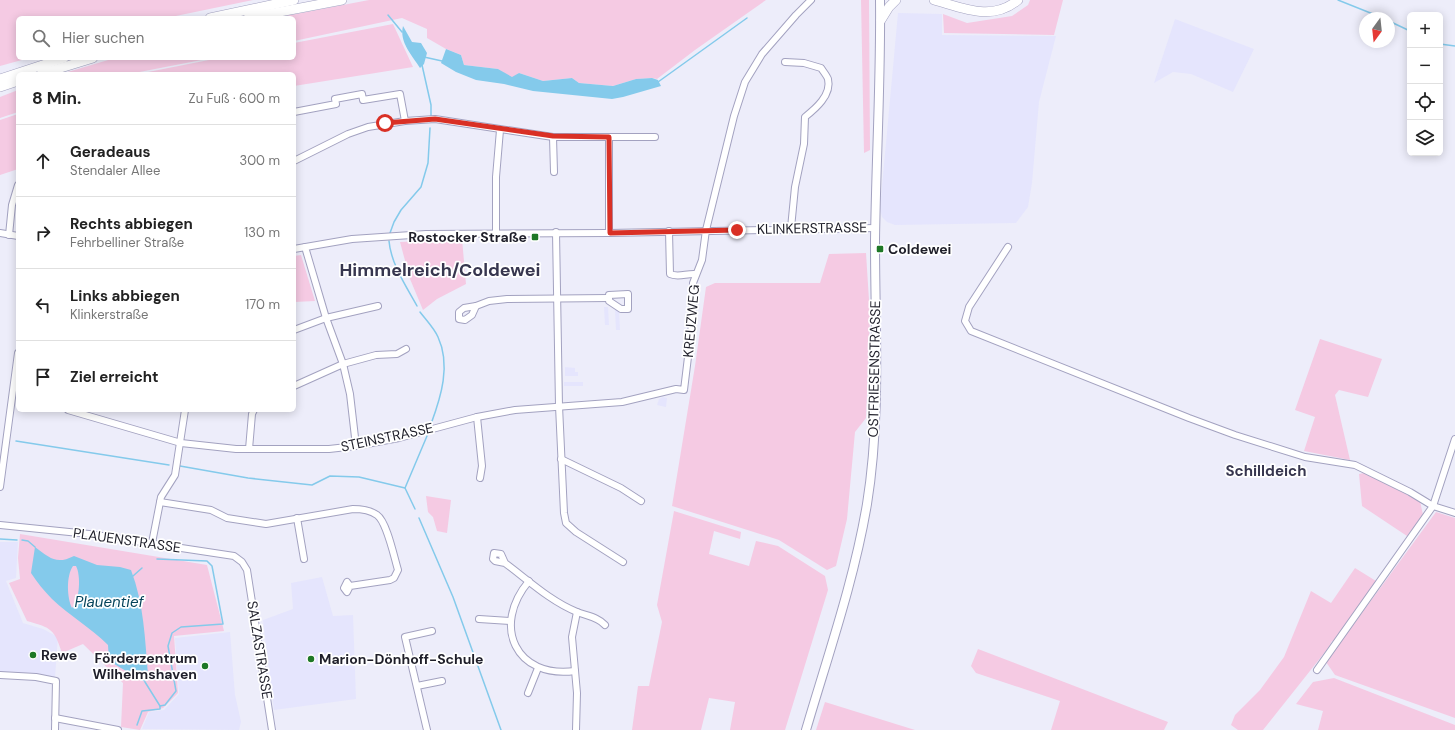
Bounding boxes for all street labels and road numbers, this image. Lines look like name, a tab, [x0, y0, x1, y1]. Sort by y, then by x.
street label: KLINKERSTRASSE	[757, 218, 867, 238]
street label: KREUZWEG	[679, 284, 703, 358]
street label: OSTFRIESENSTRASSE	[864, 300, 884, 438]
street label: STEINSTRASSE	[339, 418, 435, 456]
street label: PLAUENSTRASSE	[72, 524, 182, 556]
street label: SALZASTRASSE	[243, 600, 277, 700]

